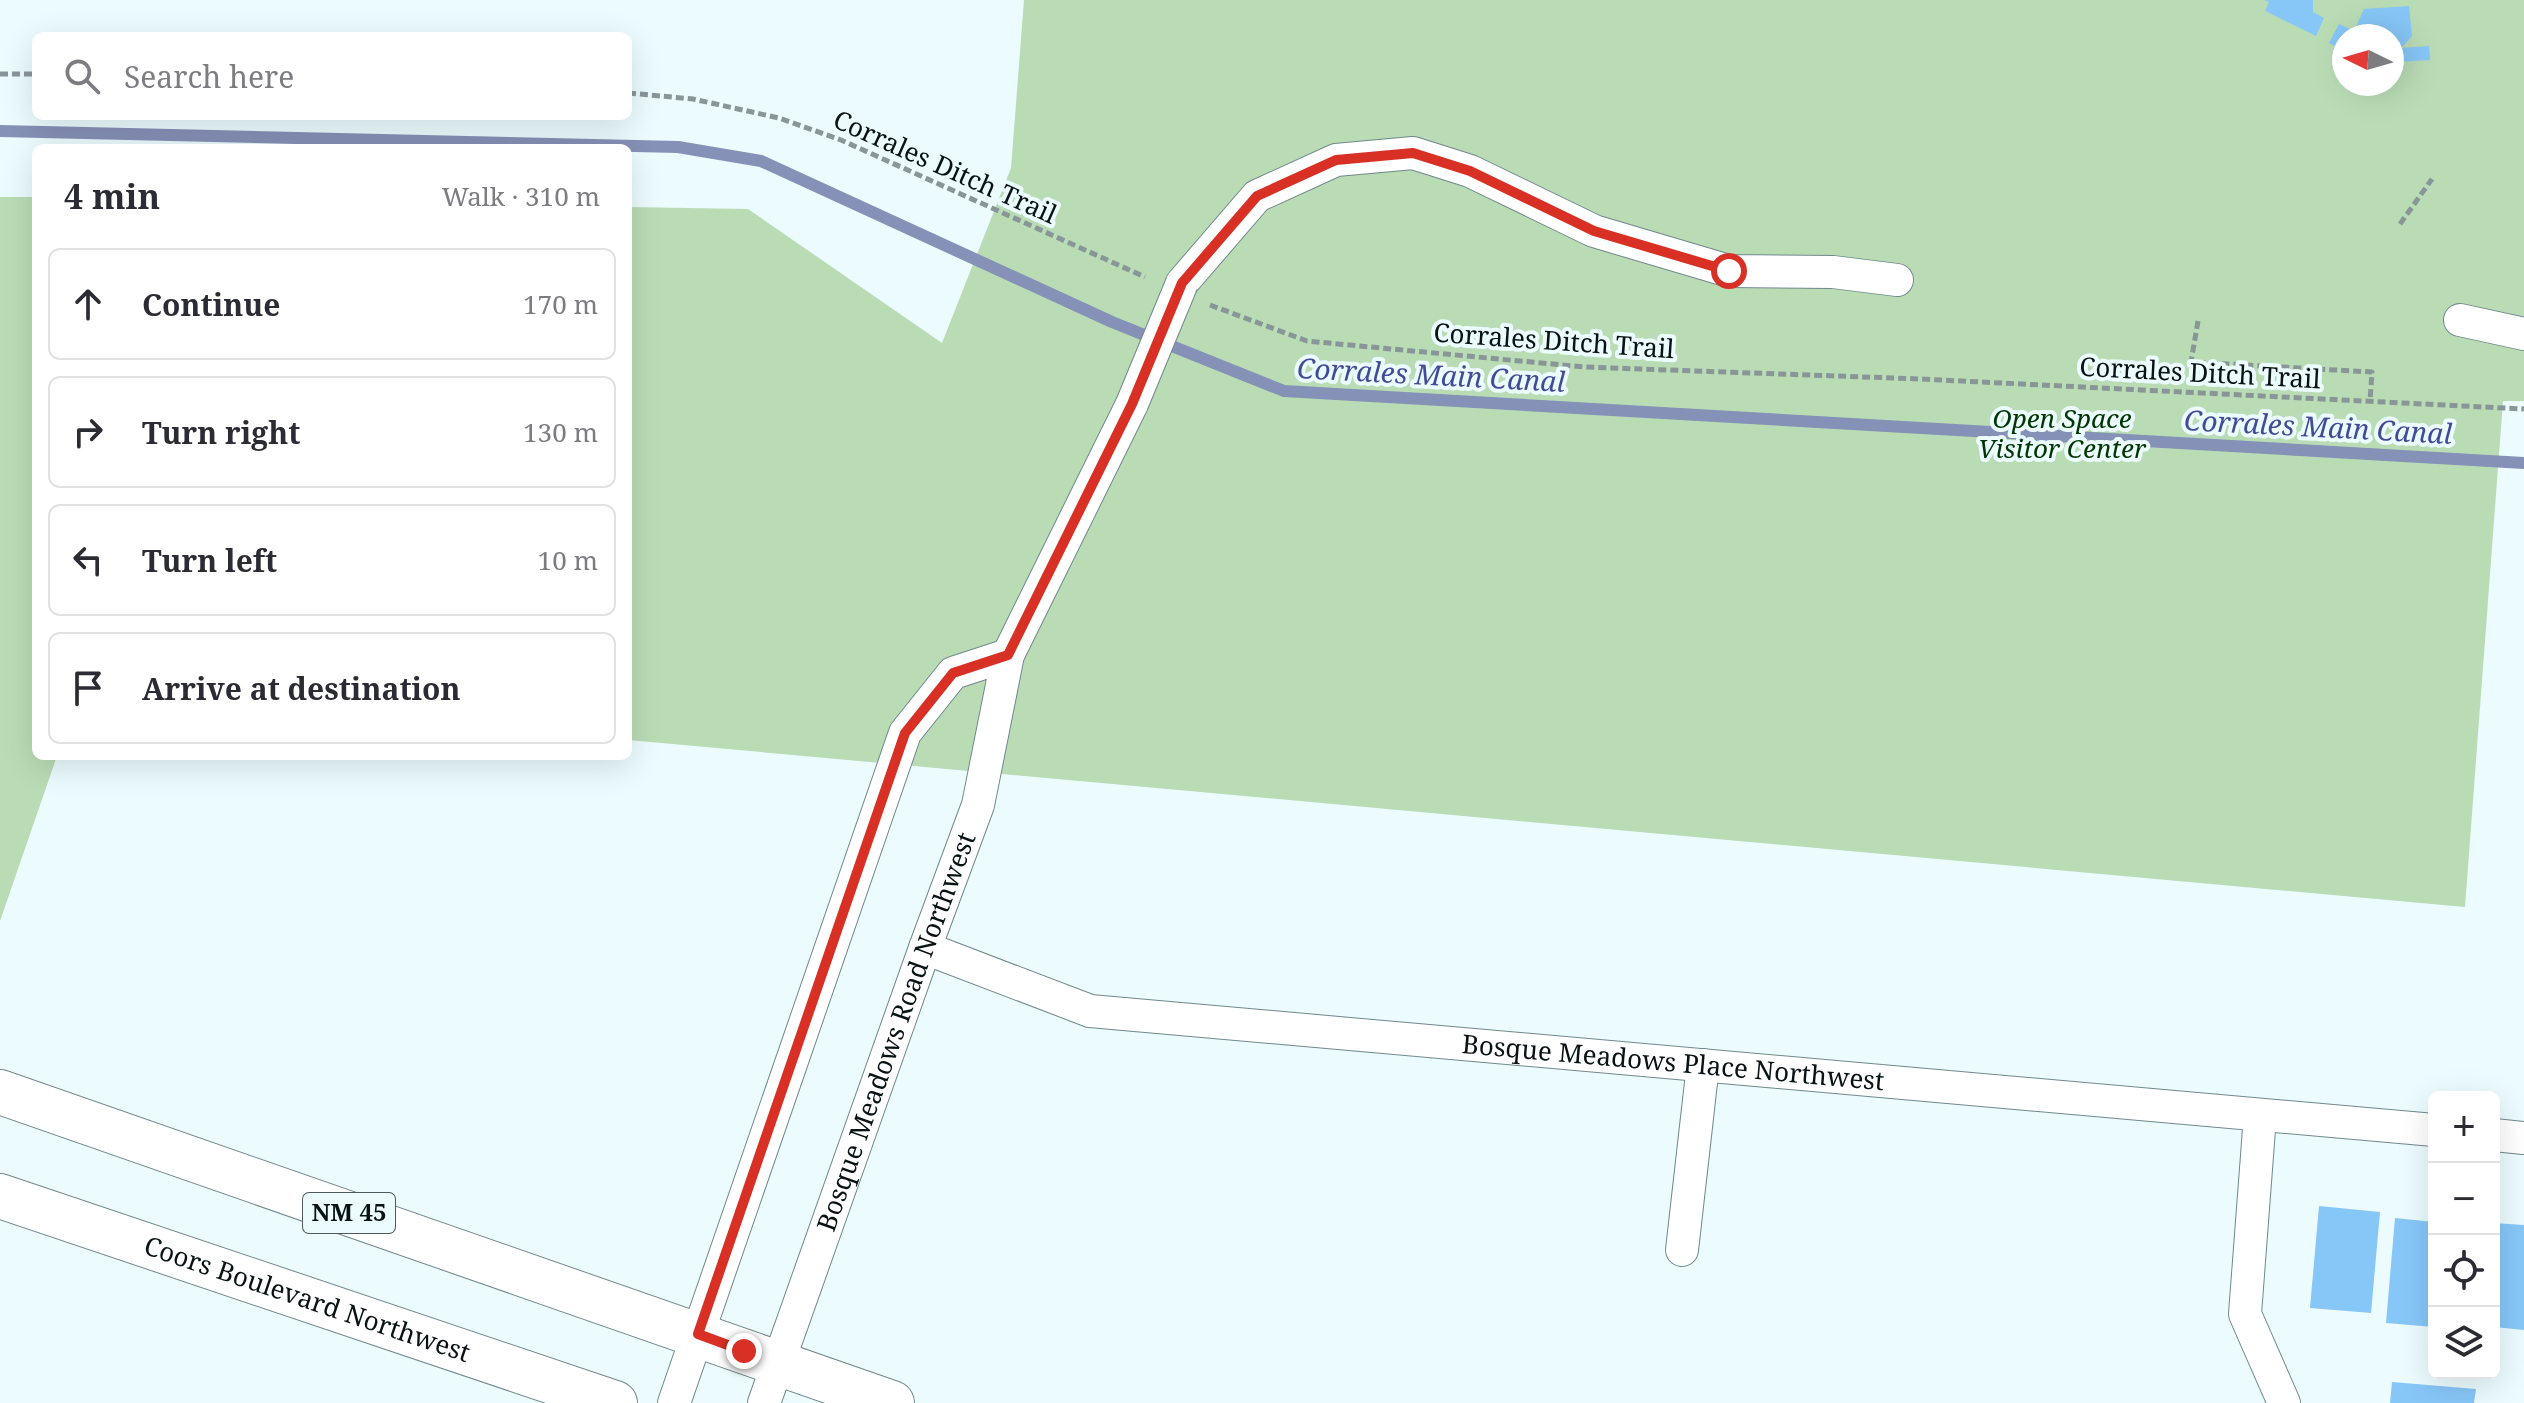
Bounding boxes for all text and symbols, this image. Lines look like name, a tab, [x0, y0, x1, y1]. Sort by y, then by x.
north arrow	[2332, 24, 2404, 96]
search box	[32, 32, 632, 120]
icon: search	[60, 54, 104, 98]
text: Search here	[124, 56, 294, 97]
street label: Corrales Ditch Trail	[828, 101, 1063, 232]
text: 4 min	[64, 173, 160, 219]
text: Walk · 310 m	[442, 178, 600, 214]
route start	[1711, 253, 1747, 289]
icon: ahead	[66, 282, 110, 326]
text: Continue	[142, 284, 280, 325]
text: 170 m	[523, 286, 598, 322]
street label: Corrales Ditch Trail	[1433, 314, 1676, 366]
water label: Corrales Main Canal	[1296, 348, 1567, 400]
street label: Corrales Ditch Trail	[2079, 348, 2321, 396]
park label: Open Space Visitor Center	[1978, 400, 2147, 466]
water label: Corrales Main Canal	[2183, 400, 2454, 452]
icon: right	[66, 410, 110, 454]
text: Turn right	[142, 412, 300, 453]
text: 130 m	[523, 414, 598, 450]
icon: left	[66, 538, 110, 582]
text: Turn left	[142, 540, 277, 581]
text: 10 m	[538, 542, 598, 578]
icon: arrive	[66, 666, 110, 710]
text: Arrive at destination	[142, 668, 461, 709]
street label: Bosque Meadows Road Northwest	[807, 827, 983, 1236]
street label: Bosque Meadows Place Northwest	[1461, 1025, 1886, 1098]
map controls	[2428, 1091, 2500, 1379]
button: +	[2428, 1091, 2500, 1163]
button: −	[2428, 1163, 2500, 1235]
road number: NM 45	[303, 1193, 395, 1233]
street label: Coors Boulevard Northwest	[140, 1227, 475, 1370]
button: locate	[2428, 1235, 2500, 1307]
button: layers	[2428, 1307, 2500, 1379]
route end	[726, 1333, 762, 1369]

